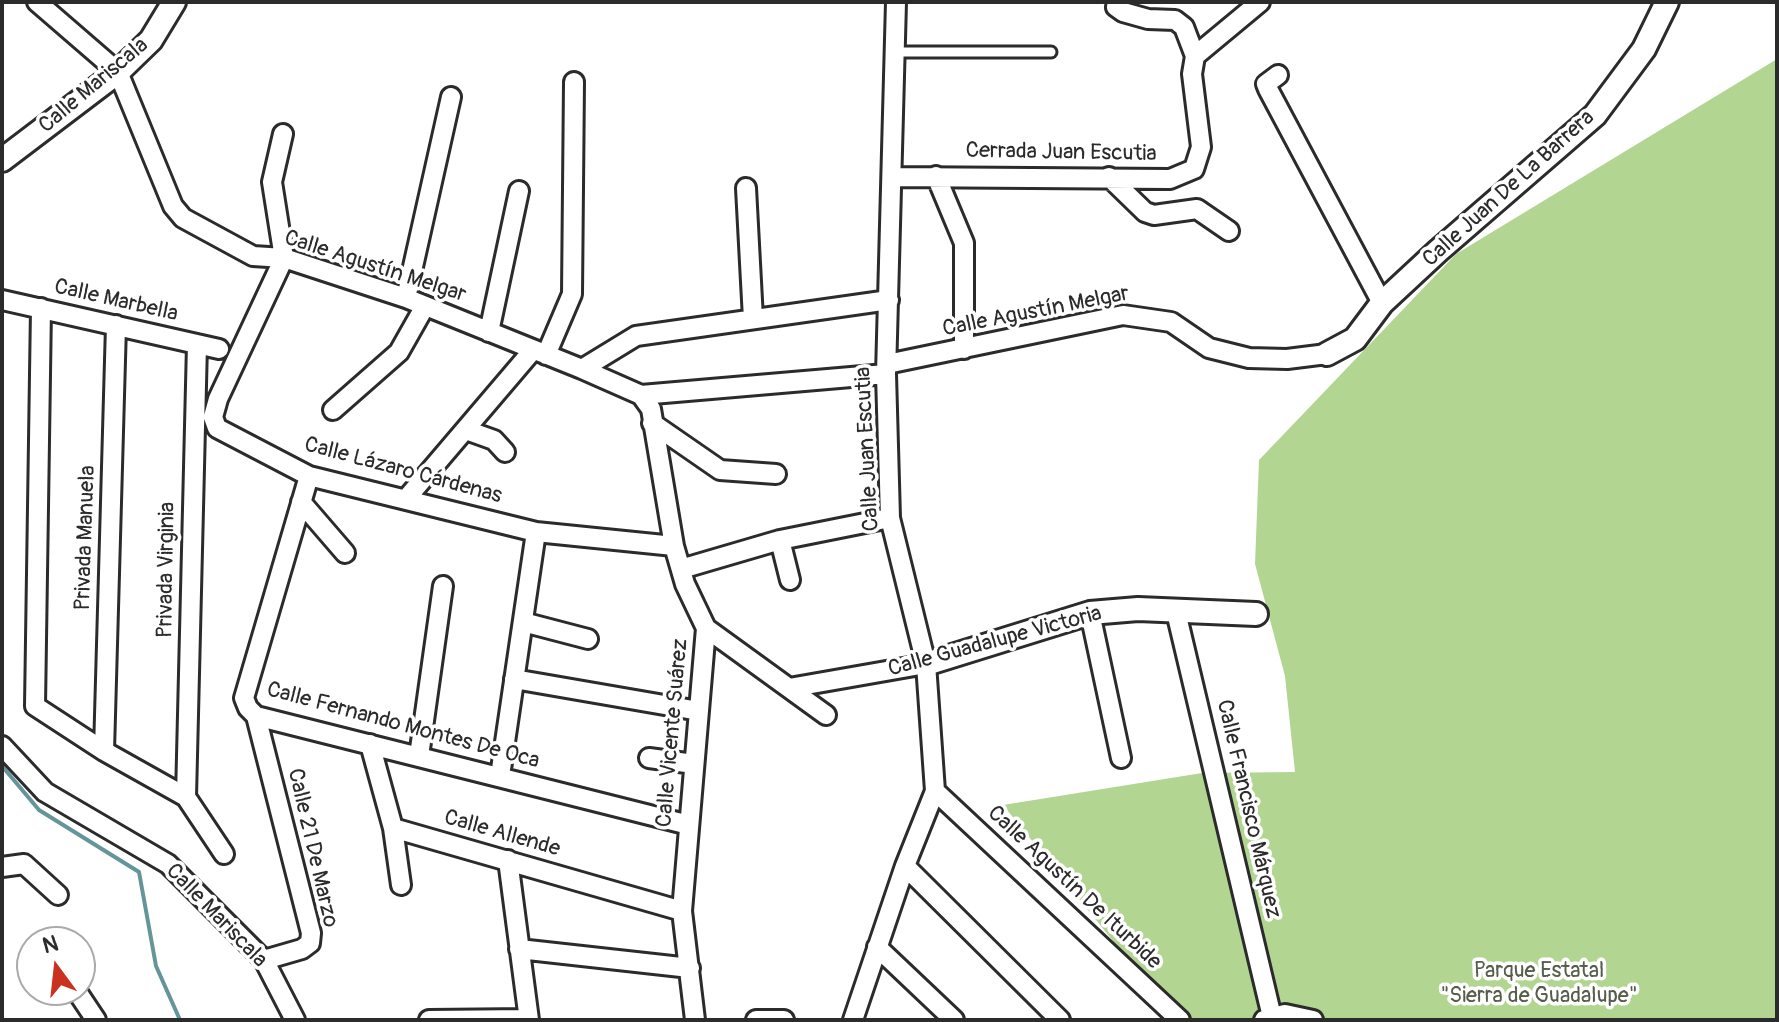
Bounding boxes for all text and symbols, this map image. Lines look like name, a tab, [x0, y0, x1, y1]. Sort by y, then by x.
street label: Calle Mariscala	[34, 33, 154, 139]
street label: Calle Juan De La Barrera	[1418, 105, 1600, 273]
street label: Cerrada Juan Escutia	[965, 138, 1157, 168]
street label: Calle Agustín Melgar	[281, 225, 469, 309]
street label: Calle Marbella	[52, 274, 180, 328]
street label: Calle Agustín Melgar	[940, 281, 1132, 343]
street label: Calle Juan Escutia	[851, 366, 885, 532]
street label: Calle Lázaro Cárdenas	[301, 432, 505, 510]
street label: Privada Manuela	[70, 465, 102, 611]
street label: Privada Virginia	[153, 502, 181, 638]
street label: Calle Guadalupe Victoria	[885, 601, 1105, 683]
street label: Calle Vicente Suárez	[652, 638, 694, 828]
street label: Calle Fernando Montes De Oca	[264, 677, 542, 775]
street label: Calle Francisco Márquez	[1210, 697, 1286, 921]
street label: Calle 21 De Marzo	[281, 766, 343, 930]
street label: Calle Agustín De Iturbide	[981, 800, 1167, 976]
street label: Calle Allende	[441, 805, 563, 863]
street label: Calle Mariscala	[160, 858, 272, 974]
north arrow	[16, 926, 96, 1006]
text: N	[39, 929, 61, 960]
park label: Parque Estatal "Sierra de Guadalupe"	[1440, 958, 1638, 1010]

